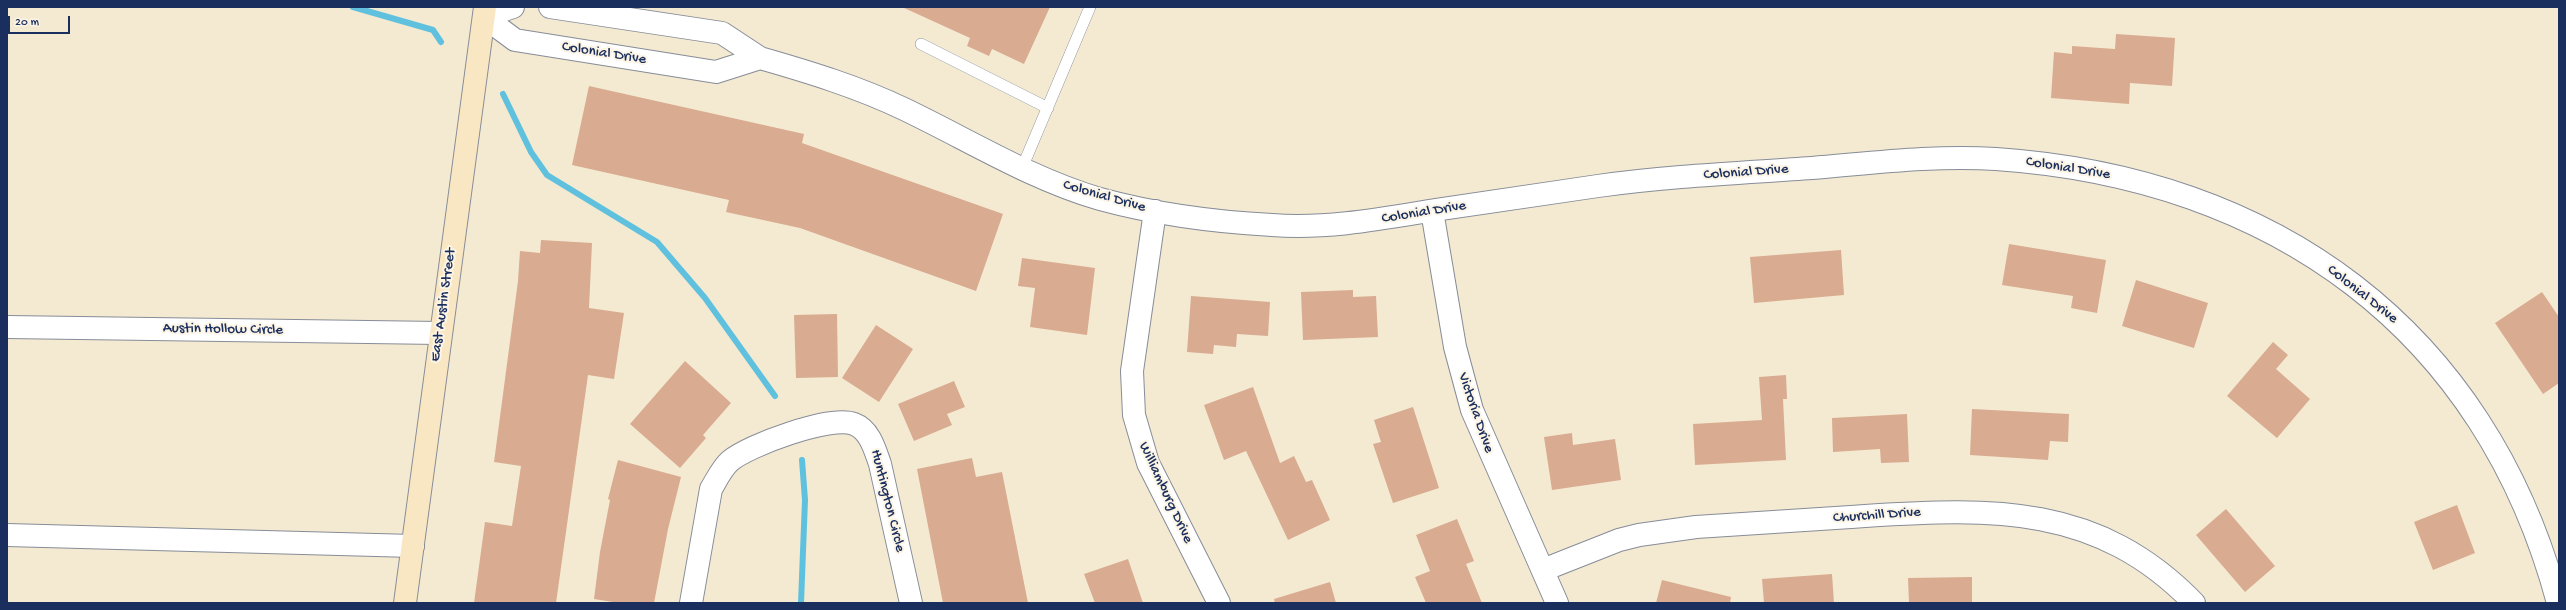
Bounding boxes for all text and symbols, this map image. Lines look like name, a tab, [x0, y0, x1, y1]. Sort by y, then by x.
scale bar	[10, 8, 72, 34]
text: 20 m	[15, 16, 39, 30]
street label: Colonial Drive	[560, 38, 648, 70]
street label: Colonial Drive	[2024, 153, 2112, 185]
street label: Colonial Drive	[1703, 161, 1789, 185]
street label: Colonial Drive	[1061, 177, 1147, 217]
street label: Colonial Drive	[1380, 197, 1468, 229]
street label: East Austin Street	[427, 247, 461, 363]
street label: Colonial Drive	[2323, 262, 2401, 328]
street label: Austin Hollow Circle	[163, 320, 283, 340]
street label: Victoria Drive	[1453, 370, 1497, 456]
street label: Williamburg Drive	[1134, 439, 1196, 547]
street label: Huntington Circle	[866, 448, 908, 554]
street label: Churchill Drive	[1833, 504, 1921, 528]

